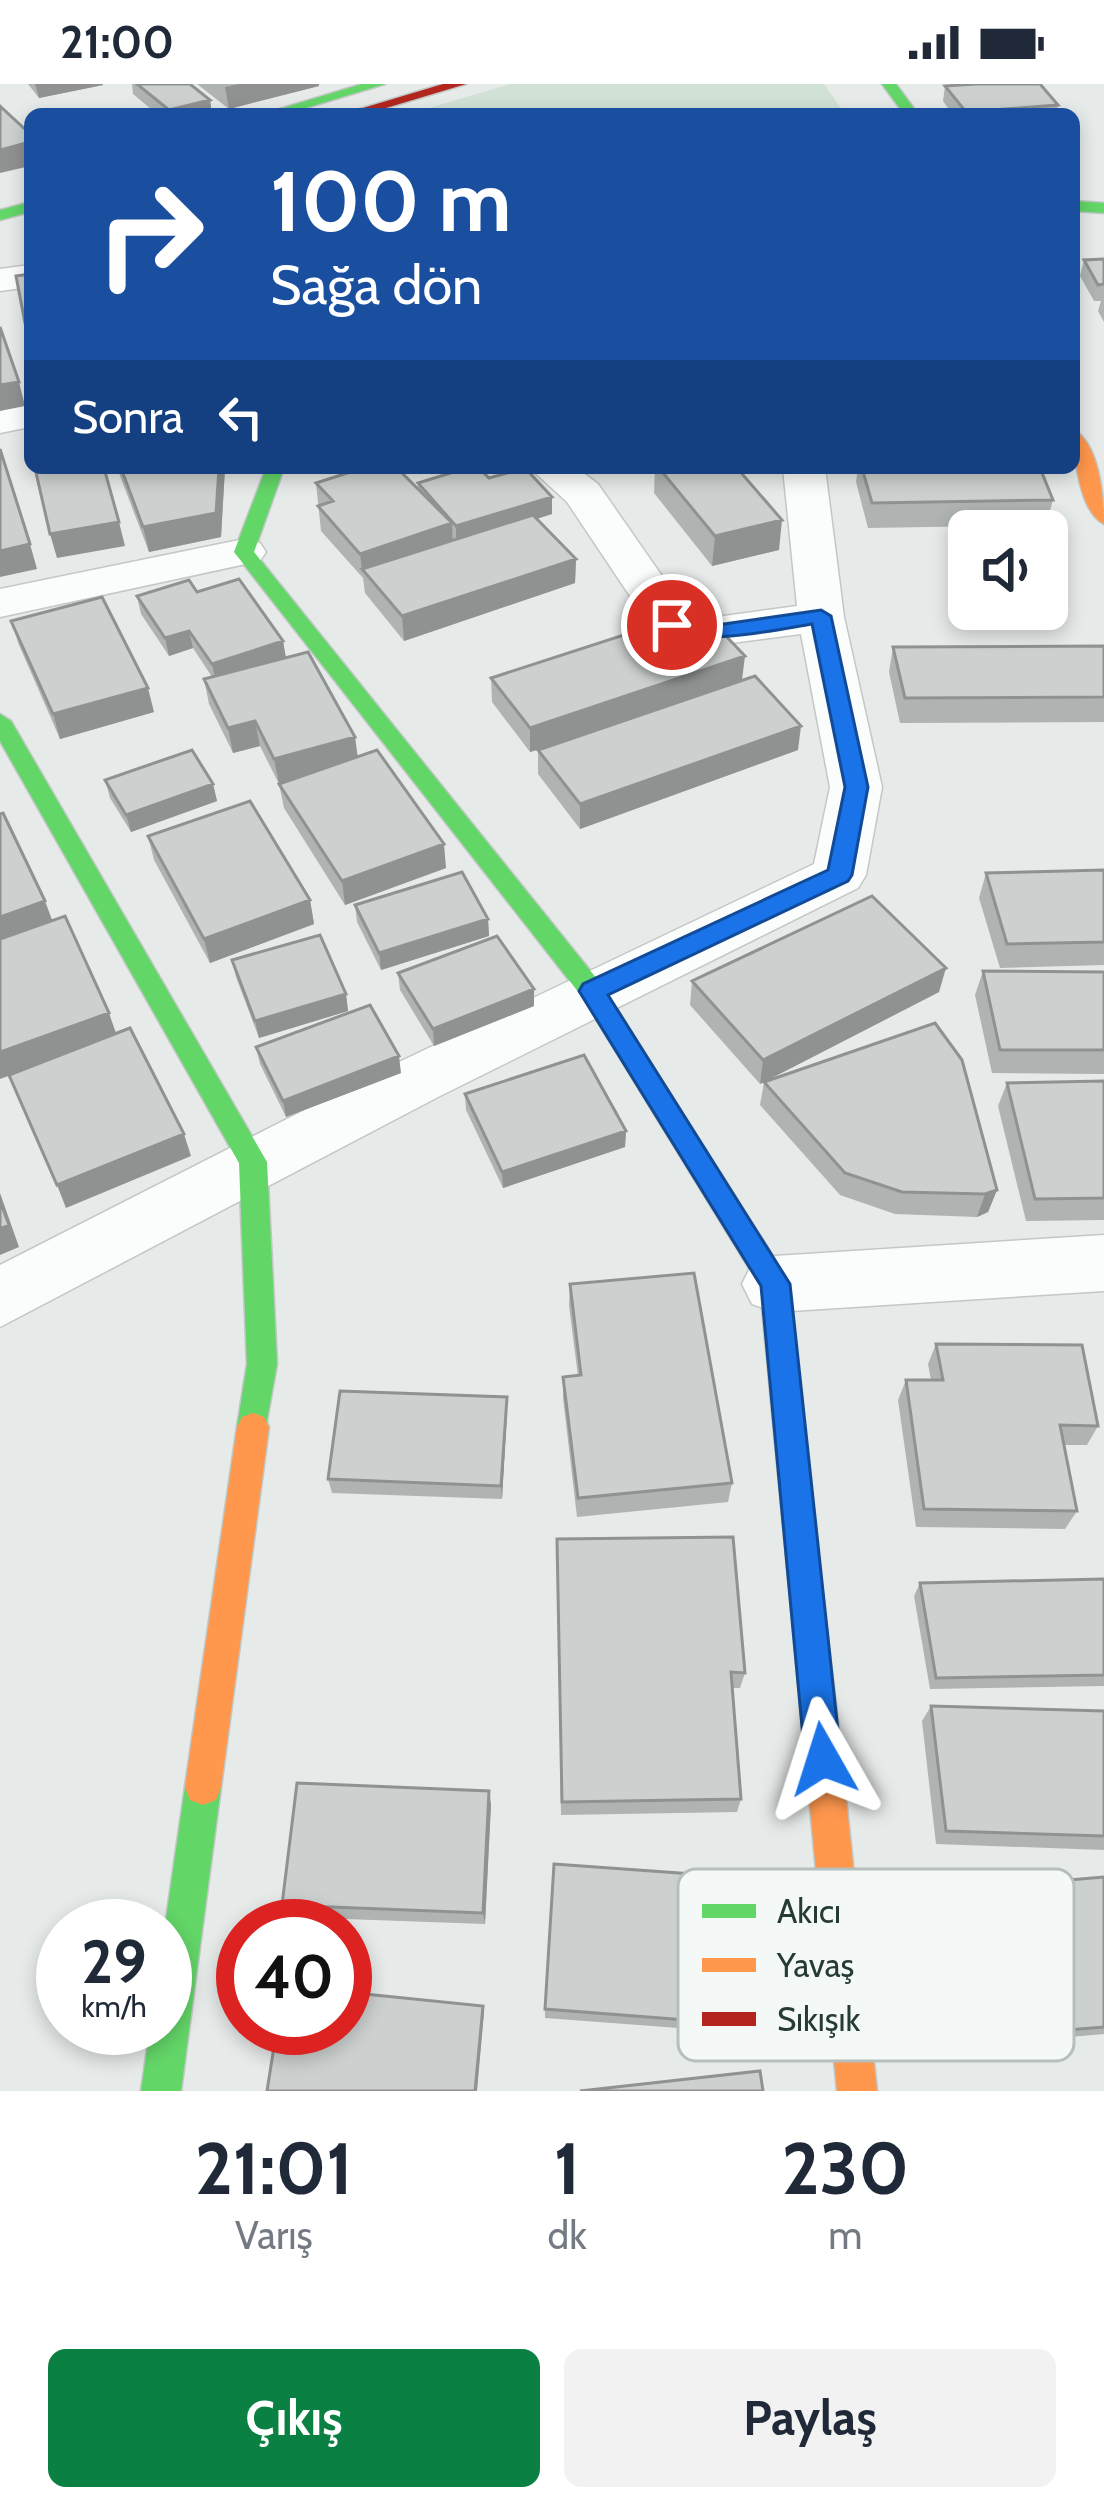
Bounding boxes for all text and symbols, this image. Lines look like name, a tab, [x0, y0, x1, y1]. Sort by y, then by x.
text: 21:00	[60, 15, 174, 69]
text: 100 m	[270, 150, 512, 252]
icon: right	[72, 156, 228, 312]
text: Sağa dön	[270, 252, 482, 318]
icon: left	[208, 384, 274, 450]
text: Sonra	[72, 390, 184, 444]
map controls	[948, 510, 1068, 630]
button: sound	[948, 510, 1068, 630]
pin	[621, 574, 723, 676]
icon: arrive	[639, 592, 705, 658]
position arrow	[760, 1696, 886, 1822]
legend	[678, 1869, 1074, 2061]
text: Akıcı	[777, 1891, 841, 1931]
speed limit sign: 40	[216, 1899, 372, 2055]
text: 29	[81, 1925, 147, 1998]
text: Yavaş	[776, 1945, 854, 1985]
text: km/h	[81, 1988, 147, 2025]
text: Sıkışık	[777, 1999, 861, 2039]
text: 21:01	[195, 2125, 353, 2212]
text: 1	[554, 2125, 580, 2212]
text: 230	[781, 2125, 909, 2212]
text: Varış	[235, 2211, 313, 2259]
text: dk	[548, 2211, 587, 2259]
text: m	[828, 2211, 862, 2259]
button: Çıkış	[48, 2349, 540, 2487]
button: Paylaş	[564, 2349, 1056, 2487]

